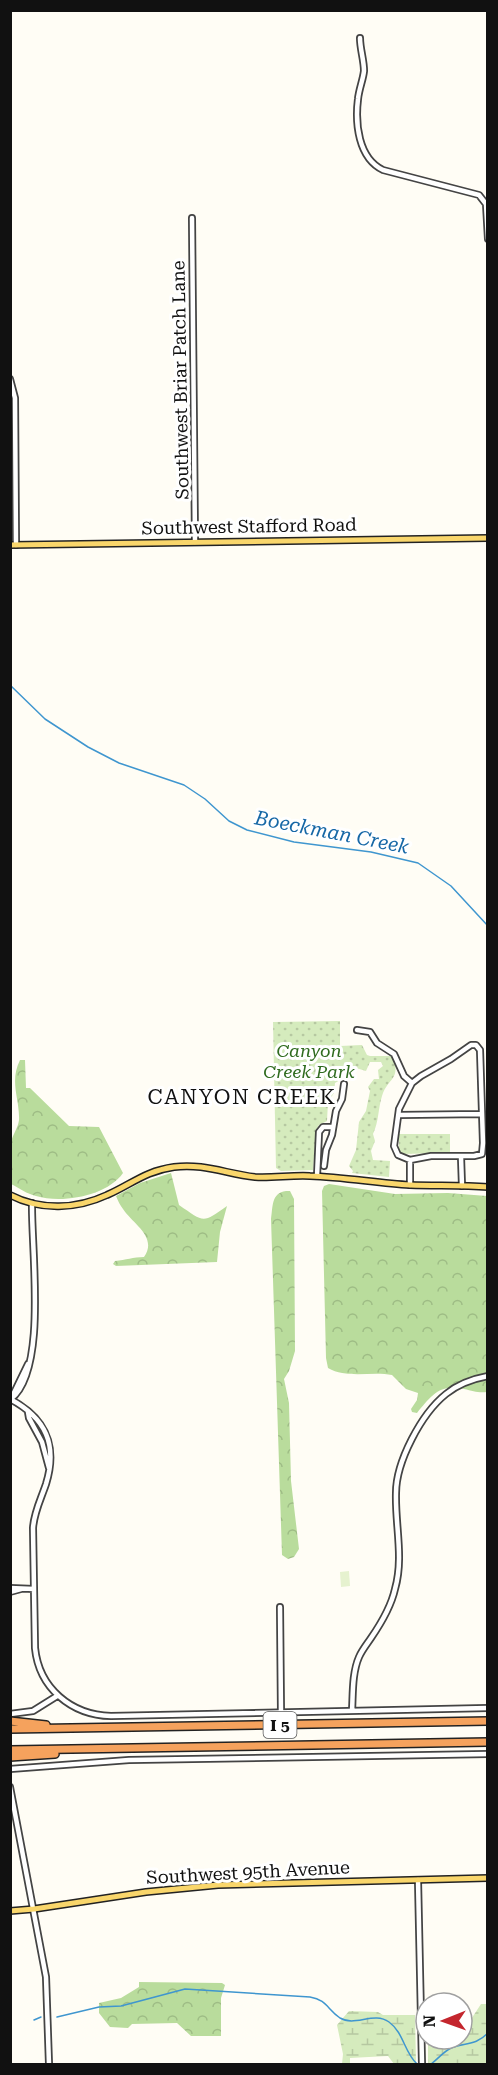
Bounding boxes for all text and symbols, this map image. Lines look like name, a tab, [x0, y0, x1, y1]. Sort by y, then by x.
street label: Southwest Briar Patch Lane	[167, 260, 193, 500]
street label: Southwest Stafford Road	[141, 514, 357, 538]
water label: Boeckman Creek	[252, 805, 411, 859]
park label: Canyon Creek Park	[263, 1040, 355, 1082]
district label: CANYON CREEK	[148, 1085, 336, 1109]
road number: I 5	[264, 1712, 296, 1738]
street label: Southwest 95th Avenue	[146, 1856, 350, 1888]
north arrow	[414, 1991, 474, 2051]
text: N	[420, 2015, 439, 2028]

